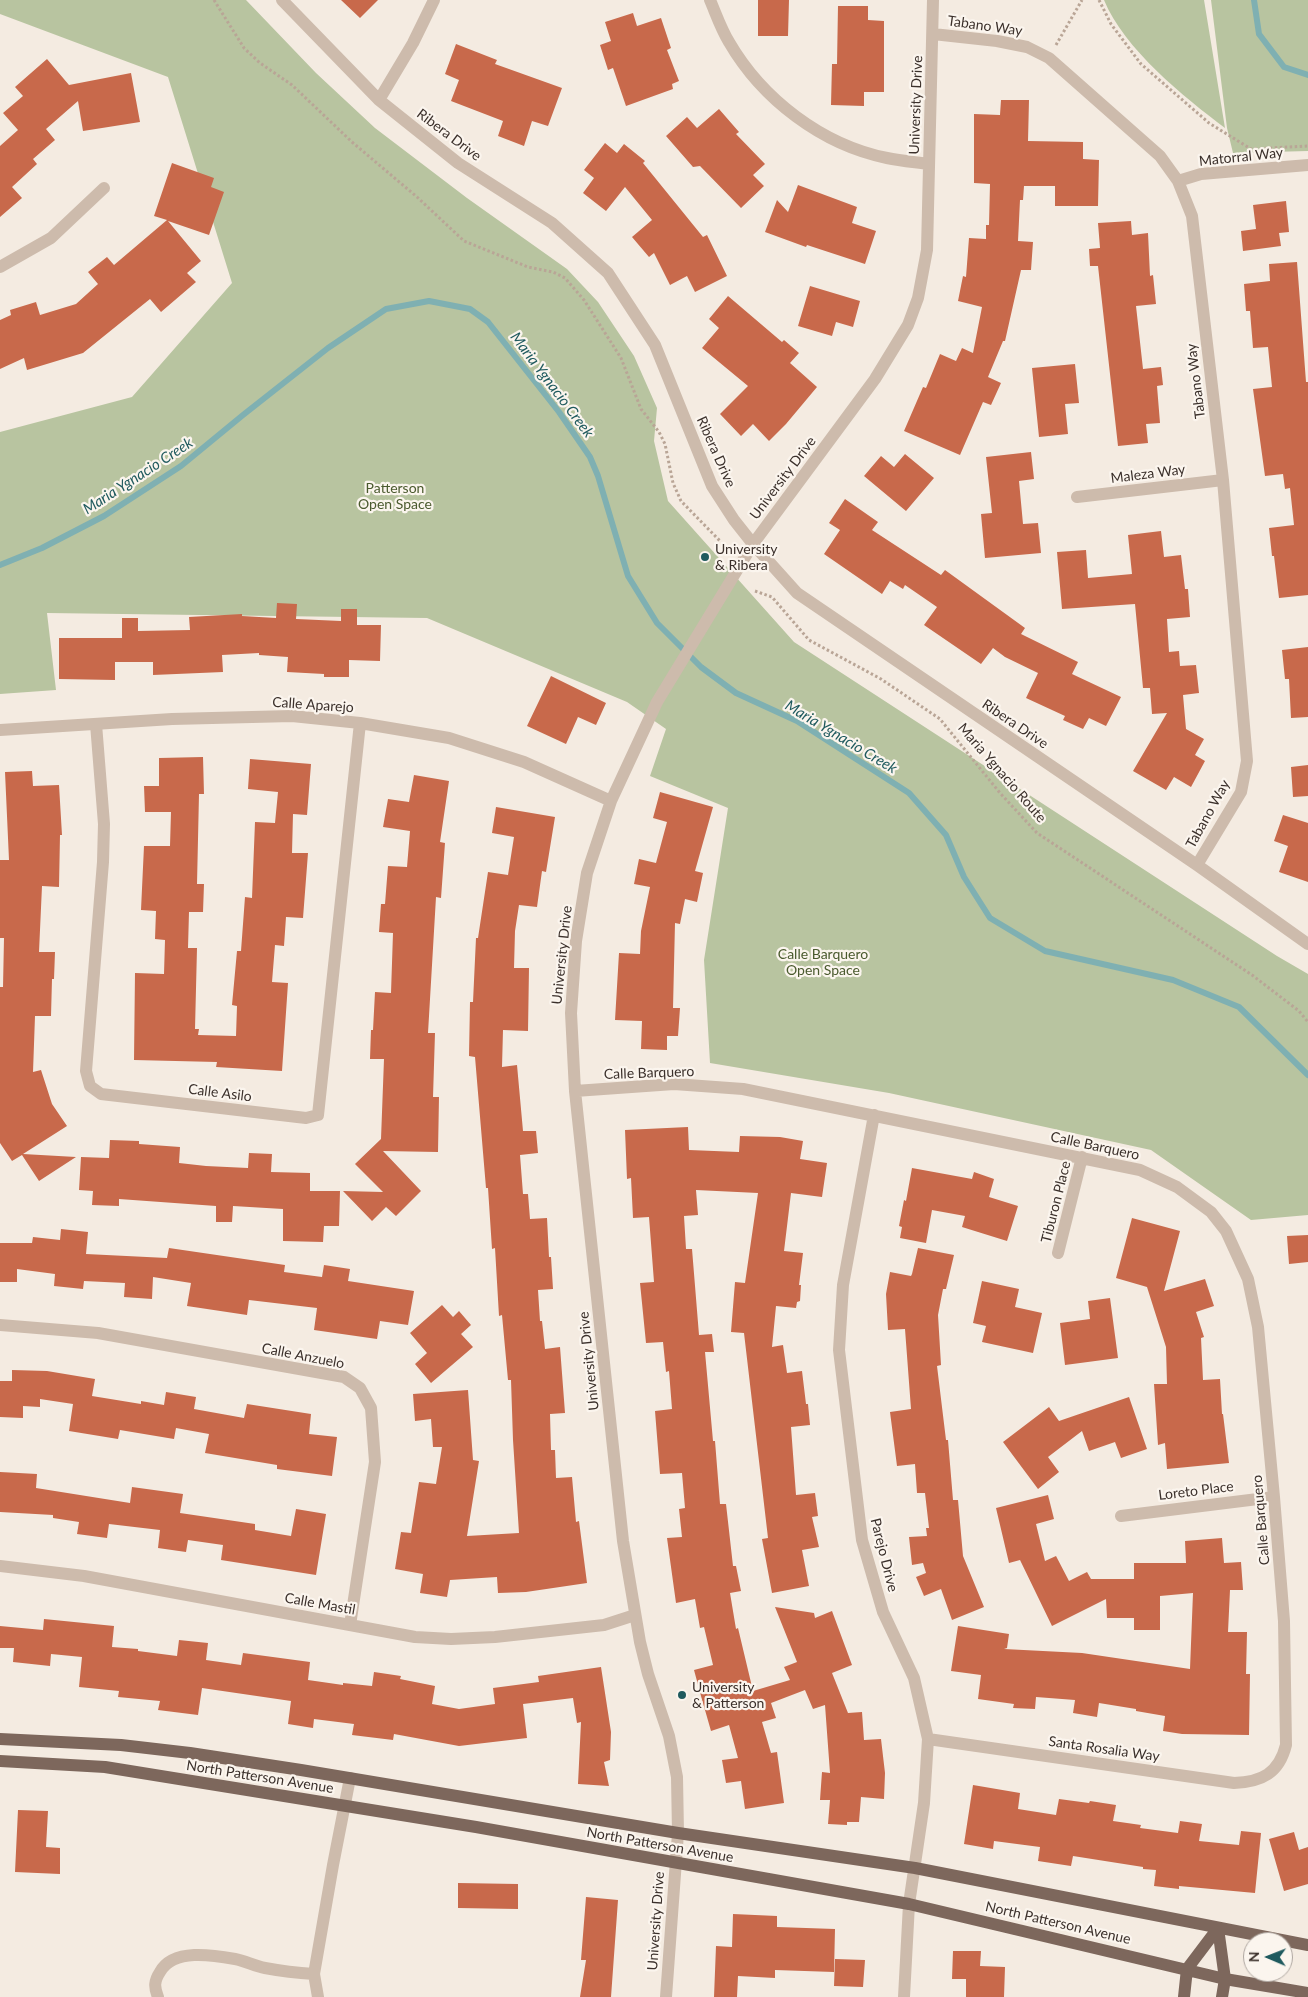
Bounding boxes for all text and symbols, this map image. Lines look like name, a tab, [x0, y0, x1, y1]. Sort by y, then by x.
street label: Tabano Way	[946, 12, 1024, 40]
street label: University Drive	[906, 55, 926, 155]
street label: Ribera Drive	[414, 105, 484, 165]
street label: Matorral Way	[1198, 144, 1284, 170]
water label: Maria Ygnacio Creek	[506, 329, 598, 441]
street label: Tabano Way	[1183, 343, 1209, 419]
street label: Ribera Drive	[693, 414, 739, 490]
street label: University Drive	[746, 433, 820, 523]
water label: Maria Ygnacio Creek	[80, 434, 196, 518]
street label: Maleza Way	[1110, 461, 1186, 487]
park label: Patterson Open Space	[358, 480, 432, 512]
place label: University & Ribera	[715, 541, 777, 574]
marker: University & Ribera	[699, 551, 711, 563]
street label: Calle Aparejo	[272, 694, 354, 716]
water label: Maria Ygnacio Creek	[782, 696, 900, 778]
street label: Ribera Drive	[979, 696, 1051, 752]
street label: Maria Ygnacio Route	[954, 720, 1050, 826]
street label: Tabano Way	[1182, 777, 1234, 851]
street label: University Drive	[548, 905, 576, 1005]
park label: Calle Barquero Open Space	[778, 946, 868, 979]
street label: Calle Barquero	[604, 1063, 694, 1083]
street label: Calle Asilo	[187, 1081, 253, 1105]
street label: Calle Barquero	[1049, 1128, 1141, 1164]
street label: Tiburon Place	[1038, 1159, 1074, 1245]
street label: University Drive	[575, 1311, 603, 1411]
street label: Calle Anzuelo	[260, 1340, 346, 1372]
street label: Calle Barquero	[1249, 1474, 1273, 1566]
street label: Loreto Place	[1157, 1478, 1235, 1504]
street label: Parejo Drive	[867, 1516, 901, 1594]
street label: Calle Mastil	[283, 1590, 357, 1618]
place label: University & Patterson	[692, 1679, 764, 1711]
marker: University & Patterson	[676, 1689, 688, 1701]
street label: Santa Rosalia Way	[1047, 1733, 1161, 1765]
street label: North Patterson Avenue	[185, 1757, 335, 1797]
street label: North Patterson Avenue	[585, 1824, 735, 1866]
street label: University Drive	[644, 1871, 668, 1971]
street label: North Patterson Avenue	[984, 1898, 1132, 1948]
north arrow	[1243, 1932, 1293, 1982]
text: N	[1245, 1951, 1262, 1962]

